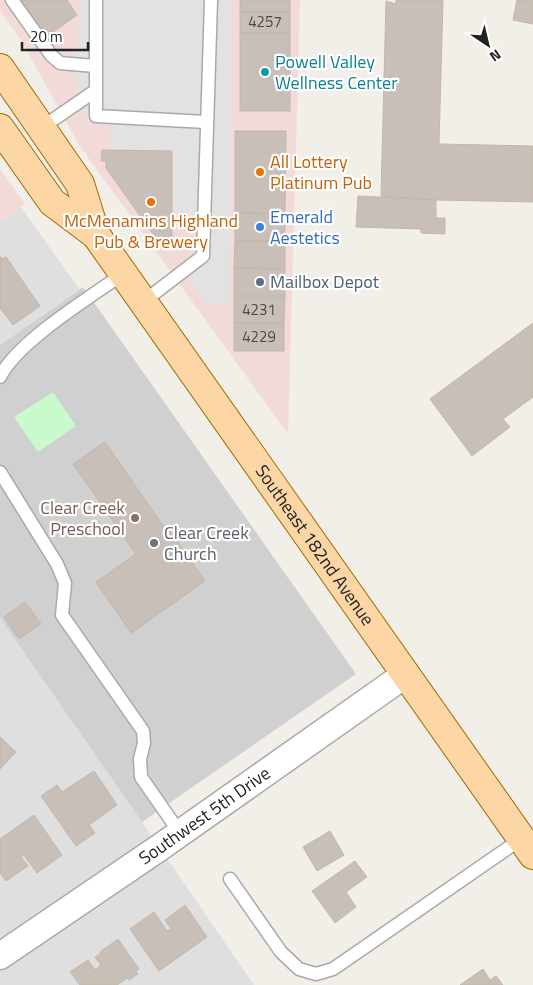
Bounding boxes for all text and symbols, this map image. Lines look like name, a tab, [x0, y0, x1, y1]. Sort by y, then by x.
house number: 4257	[248, 10, 282, 33]
scale bar	[22, 20, 89, 52]
north arrow	[463, 20, 513, 70]
text: 20 m	[30, 25, 63, 48]
text: N	[486, 45, 506, 67]
place label: Powell Valley Wellness Center	[275, 48, 397, 96]
marker: Powell Valley Wellness Center	[259, 66, 271, 78]
place label: All Lottery Platinum Pub	[270, 148, 372, 196]
marker: All Lottery Platinum Pub	[254, 166, 266, 178]
marker: McMenamins Highland Pub & Brewery	[145, 196, 157, 208]
place label: Emerald Aestetics	[270, 203, 340, 251]
place label: McMenamins Highland Pub & Brewery	[64, 207, 238, 255]
marker: Emerald Aestetics	[254, 221, 266, 233]
place label: Mailbox Depot	[270, 268, 380, 295]
marker: Mailbox Depot	[254, 276, 266, 288]
house number: 4231	[242, 298, 276, 321]
house number: 4229	[242, 325, 276, 348]
street label: Southeast 182nd Avenue	[249, 459, 381, 631]
place label: Clear Creek Preschool	[40, 494, 125, 542]
marker: Clear Creek Preschool	[129, 512, 141, 524]
place label: Clear Creek Church	[164, 519, 249, 567]
marker: Clear Creek Church	[148, 537, 160, 549]
street label: Southwest 5th Drive	[133, 760, 276, 871]

